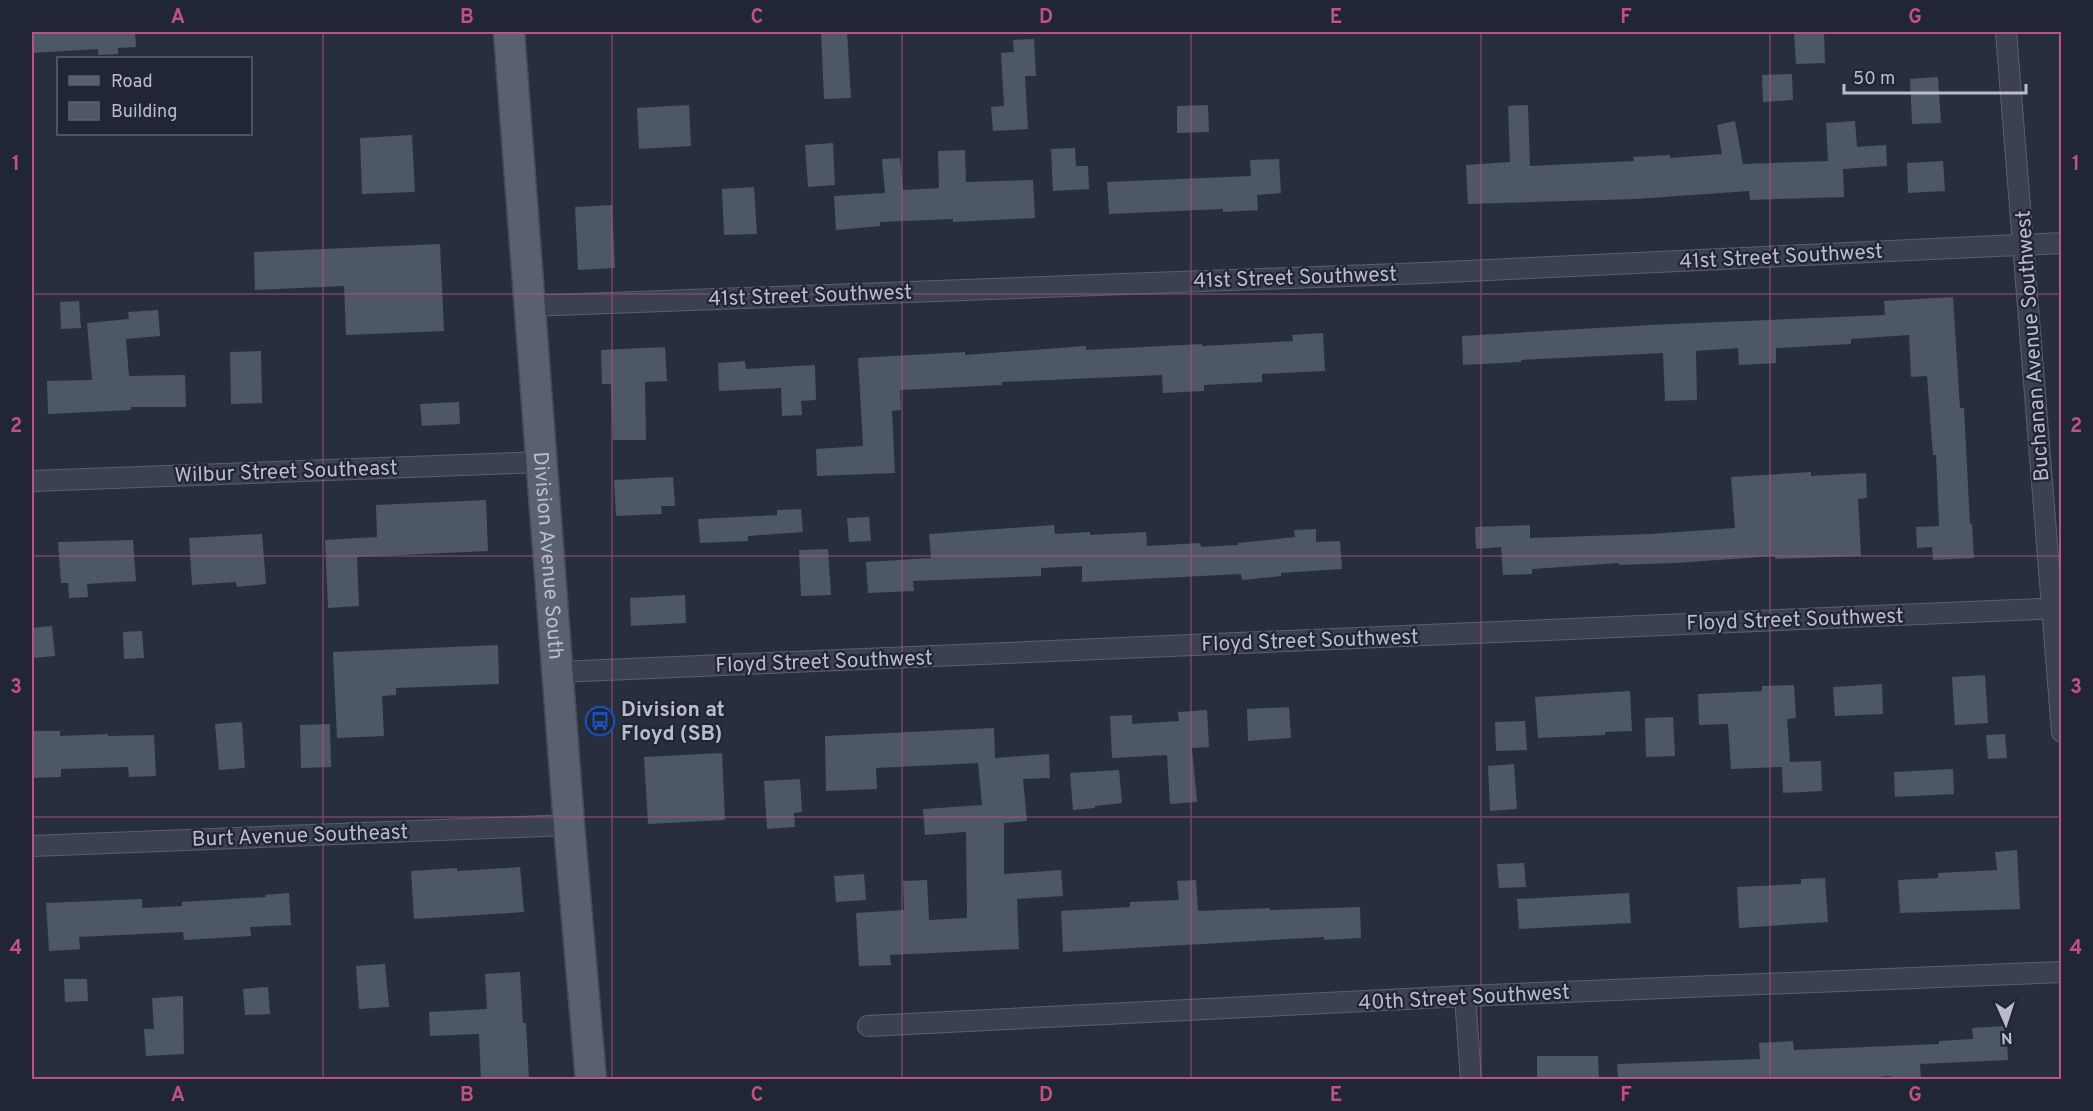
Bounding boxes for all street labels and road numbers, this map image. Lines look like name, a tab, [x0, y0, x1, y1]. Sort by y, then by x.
street label: Buchanan Avenue Southwest	[2011, 209, 2056, 482]
street label: 41st Street Southwest	[1678, 239, 1884, 276]
street label: 41st Street Southwest	[1193, 261, 1397, 296]
street label: 41st Street Southwest	[708, 279, 912, 314]
street label: Division Avenue South	[526, 450, 568, 661]
street label: Wilbur Street Southeast	[174, 455, 398, 490]
street label: Floyd Street Southwest	[1686, 603, 1904, 638]
street label: Floyd Street Southwest	[1201, 624, 1419, 659]
street label: Floyd Street Southwest	[715, 645, 933, 680]
street label: Burt Avenue Southeast	[191, 819, 409, 854]
street label: 40th Street Southwest	[1358, 979, 1571, 1018]

